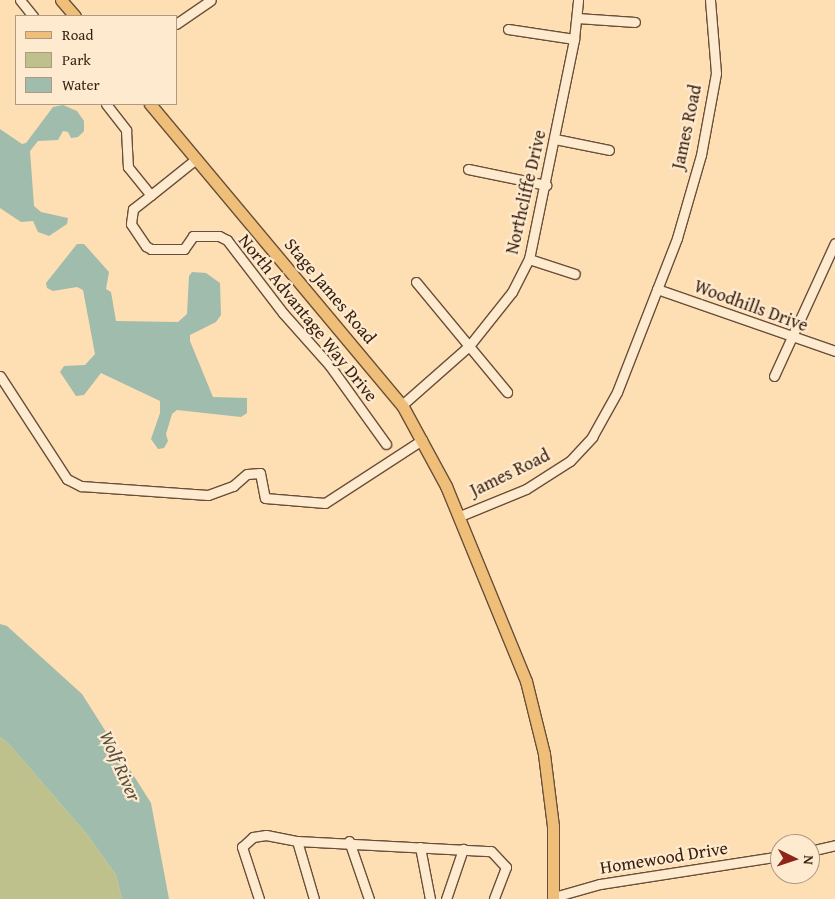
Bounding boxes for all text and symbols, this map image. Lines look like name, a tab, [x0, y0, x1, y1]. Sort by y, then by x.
legend	[15, 15, 178, 105]
text: Road	[62, 24, 93, 45]
text: Park	[62, 49, 91, 70]
text: Water	[62, 74, 100, 95]
street label: James Road	[667, 83, 707, 171]
street label: Northcliffe Drive	[501, 128, 551, 256]
street label: North Advantage Way Drive	[234, 230, 382, 406]
street label: Stage James Road	[280, 234, 380, 348]
street label: Woodhills Drive	[691, 275, 811, 337]
street label: James Road	[467, 444, 553, 502]
water label: Wolf River	[94, 727, 146, 805]
north arrow	[770, 834, 820, 884]
street label: Homewood Drive	[599, 837, 729, 879]
text: N	[799, 855, 819, 865]

